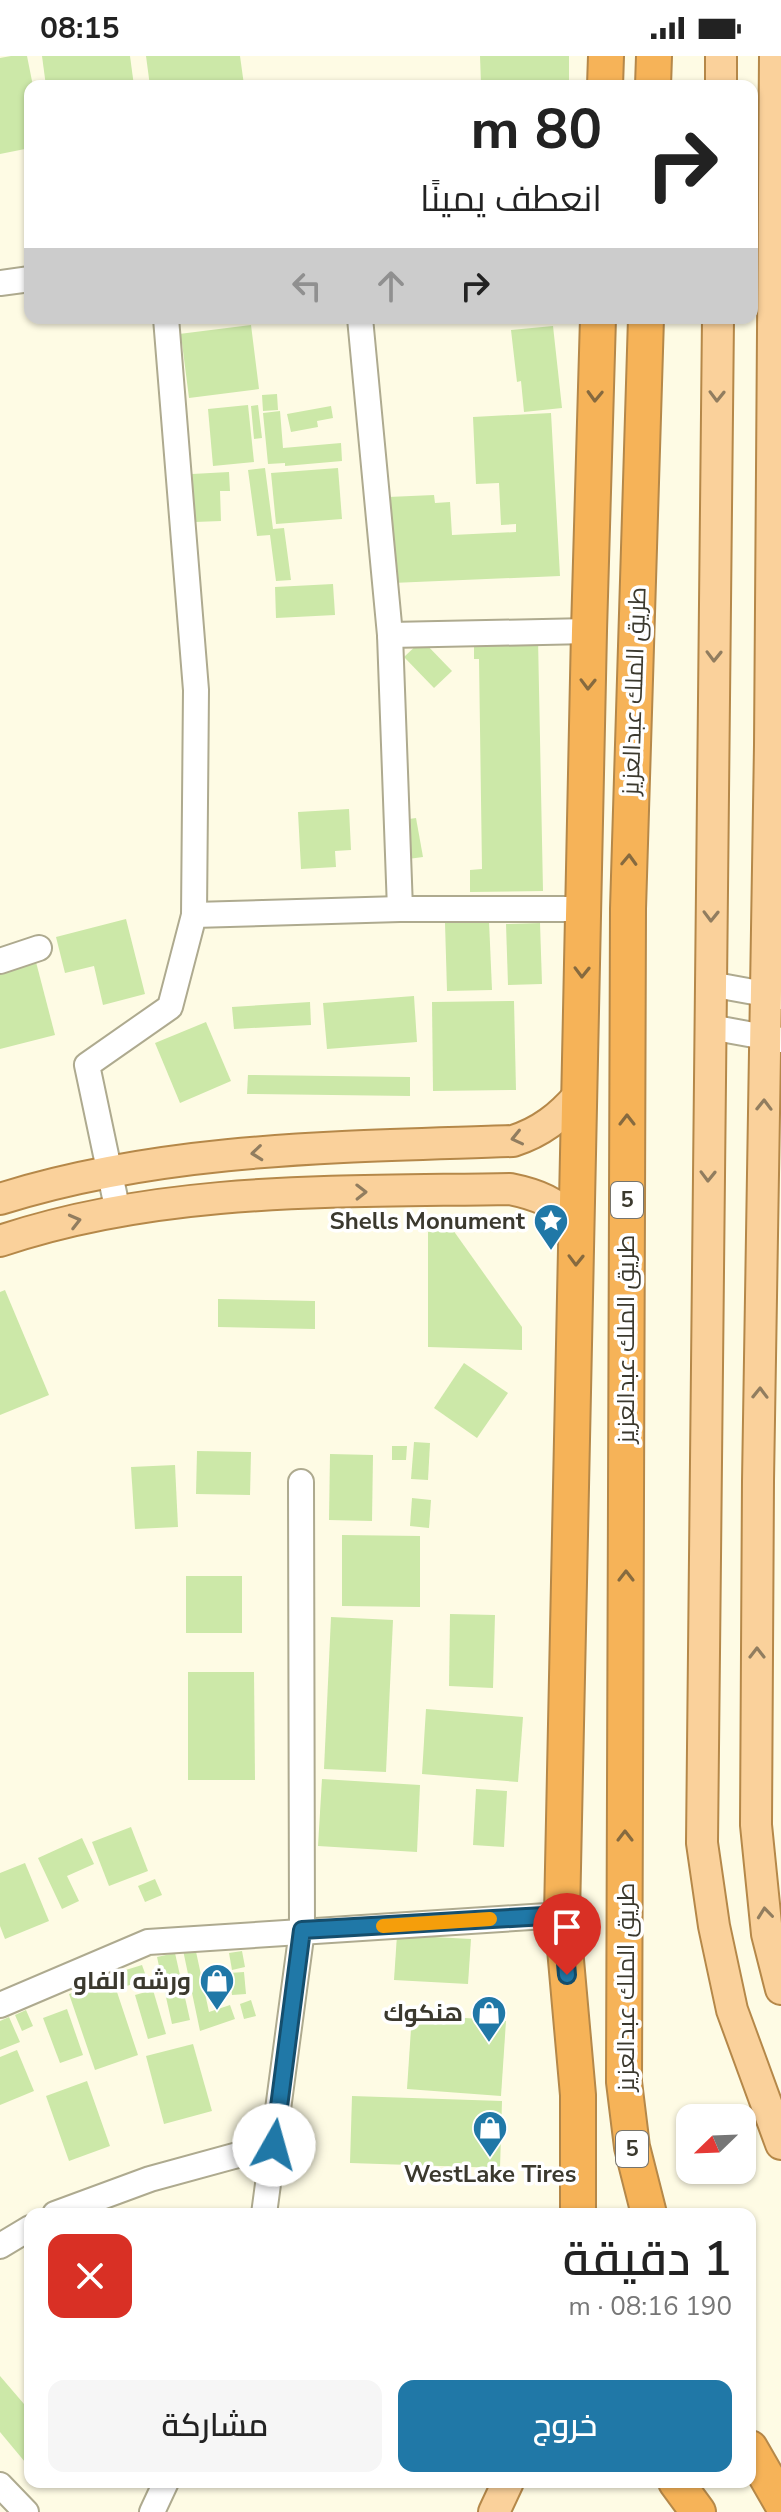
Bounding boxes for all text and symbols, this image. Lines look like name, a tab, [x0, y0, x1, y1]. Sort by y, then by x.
text: 08:15	[40, 8, 119, 49]
text: 80 m	[471, 91, 602, 168]
icon: right	[630, 112, 734, 216]
text: انعطف يمينًا	[420, 175, 602, 224]
icon: left	[285, 264, 329, 308]
icon: ahead	[369, 264, 413, 308]
icon: right	[453, 264, 497, 308]
one-way arrow	[587, 390, 604, 403]
one-way arrow	[708, 390, 726, 403]
street label: طريق الملك عبدالعزيز	[614, 586, 654, 798]
one-way arrow	[705, 650, 722, 663]
one-way arrow	[579, 678, 596, 691]
one-way arrow	[621, 853, 638, 866]
one-way arrow	[702, 910, 720, 923]
one-way arrow	[573, 966, 590, 979]
one-way arrow	[755, 1098, 773, 1111]
one-way arrow	[618, 1113, 636, 1126]
one-way arrow	[510, 1129, 524, 1146]
one-way arrow	[250, 1144, 263, 1161]
one-way arrow	[699, 1170, 717, 1183]
road number: 5	[611, 1182, 643, 1218]
one-way arrow	[355, 1183, 368, 1201]
place icon: Shells Monument	[532, 1202, 570, 1252]
place label: Shells Monument	[330, 1205, 526, 1237]
one-way arrow	[68, 1213, 82, 1230]
street label: طريق الملك عبدالعزيز	[610, 1235, 642, 1445]
one-way arrow	[567, 1254, 584, 1267]
one-way arrow	[751, 1386, 768, 1399]
one-way arrow	[617, 1569, 635, 1582]
one-way arrow	[748, 1646, 766, 1659]
one-way arrow	[616, 1829, 634, 1842]
street label: طريق الملك عبدالعزيز	[610, 1883, 642, 2093]
pin	[533, 1893, 601, 1975]
icon: arrive	[545, 1905, 589, 1949]
one-way arrow	[756, 1906, 773, 1919]
shop icon: ورشه الفاو	[198, 1962, 236, 2012]
place label: ورشه الفاو	[73, 1965, 191, 1997]
shop icon: هنكوك	[470, 1994, 508, 2044]
place label: هنكوك	[384, 1997, 463, 2029]
position arrow	[232, 2103, 316, 2187]
north arrow	[676, 2104, 756, 2184]
map controls	[676, 2104, 756, 2184]
shop icon: WestLake Tires	[471, 2109, 509, 2159]
road number: 5	[616, 2131, 648, 2167]
place label: WestLake Tires	[404, 2158, 576, 2190]
text: 1 دقيقة	[563, 2226, 732, 2292]
button: close	[48, 2234, 132, 2318]
text: 190 m · 08:16	[569, 2289, 732, 2324]
button: مشاركة	[48, 2380, 382, 2472]
button: خروج	[398, 2380, 732, 2472]

